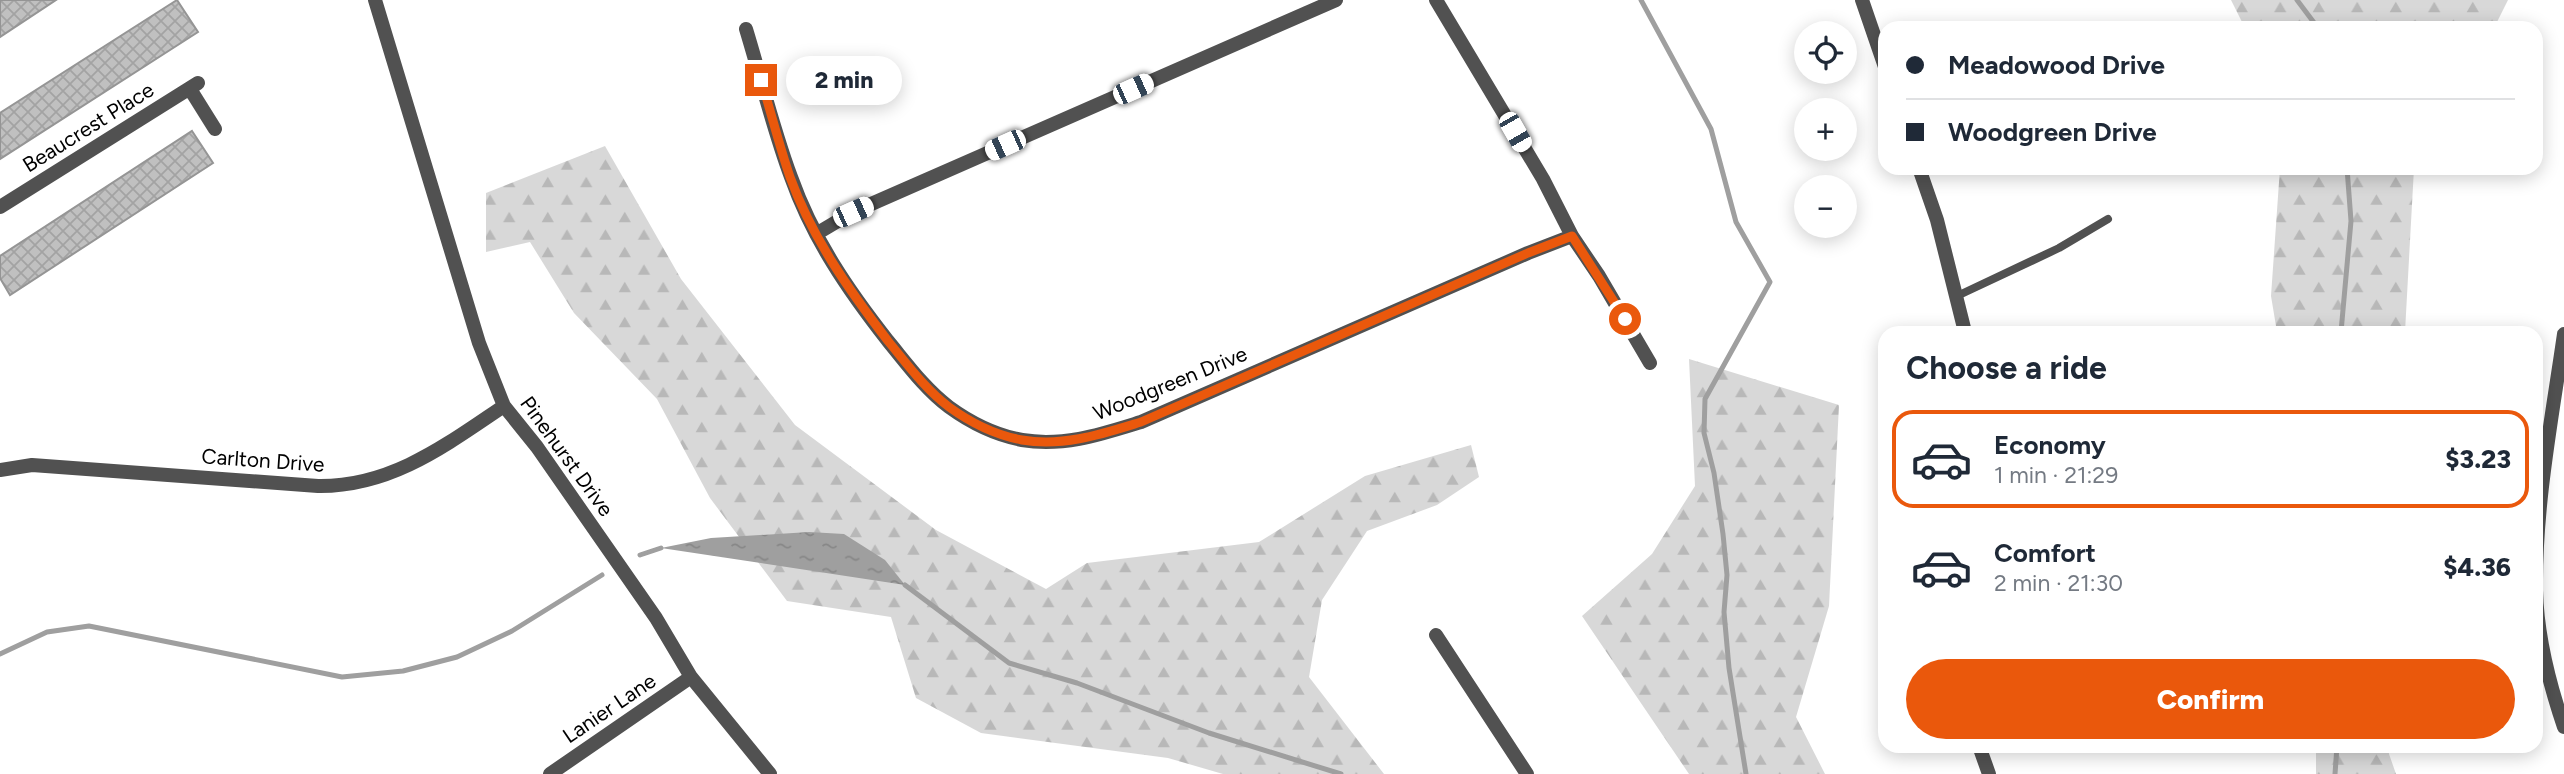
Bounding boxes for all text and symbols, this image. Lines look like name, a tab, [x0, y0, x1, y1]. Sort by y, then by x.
map controls	[1794, 21, 1857, 238]
button: locate	[1794, 21, 1857, 84]
text: Meadowood Drive	[1948, 49, 2165, 81]
callout: 2 min	[786, 56, 901, 104]
route end	[745, 64, 777, 96]
text: 2 min	[815, 66, 873, 94]
car	[1110, 71, 1157, 107]
street label: Beaucrest Place	[18, 77, 158, 177]
button: +	[1794, 98, 1857, 161]
car	[1496, 109, 1535, 155]
text: Woodgreen Drive	[1948, 116, 2157, 148]
car	[982, 127, 1029, 163]
button: −	[1794, 175, 1857, 238]
car	[830, 194, 877, 230]
route start	[1609, 303, 1641, 335]
street label: Woodgreen Drive	[1089, 341, 1251, 425]
text: Choose a ride	[1906, 349, 2107, 387]
street label: Pinehurst Drive	[515, 391, 619, 521]
icon: car	[1910, 428, 1973, 491]
text: Economy	[1994, 429, 2106, 461]
street label: Carlton Drive	[201, 443, 325, 477]
text: $3.23	[2445, 443, 2511, 475]
text: 1 min · 21:29	[1994, 461, 2118, 489]
icon: car	[1910, 536, 1973, 599]
text: Comfort	[1994, 537, 2096, 569]
text: $4.36	[2443, 551, 2511, 583]
text: 2 min · 21:30	[1994, 569, 2123, 597]
button: Confirm	[1906, 659, 2515, 739]
street label: Lanier Lane	[558, 668, 660, 748]

